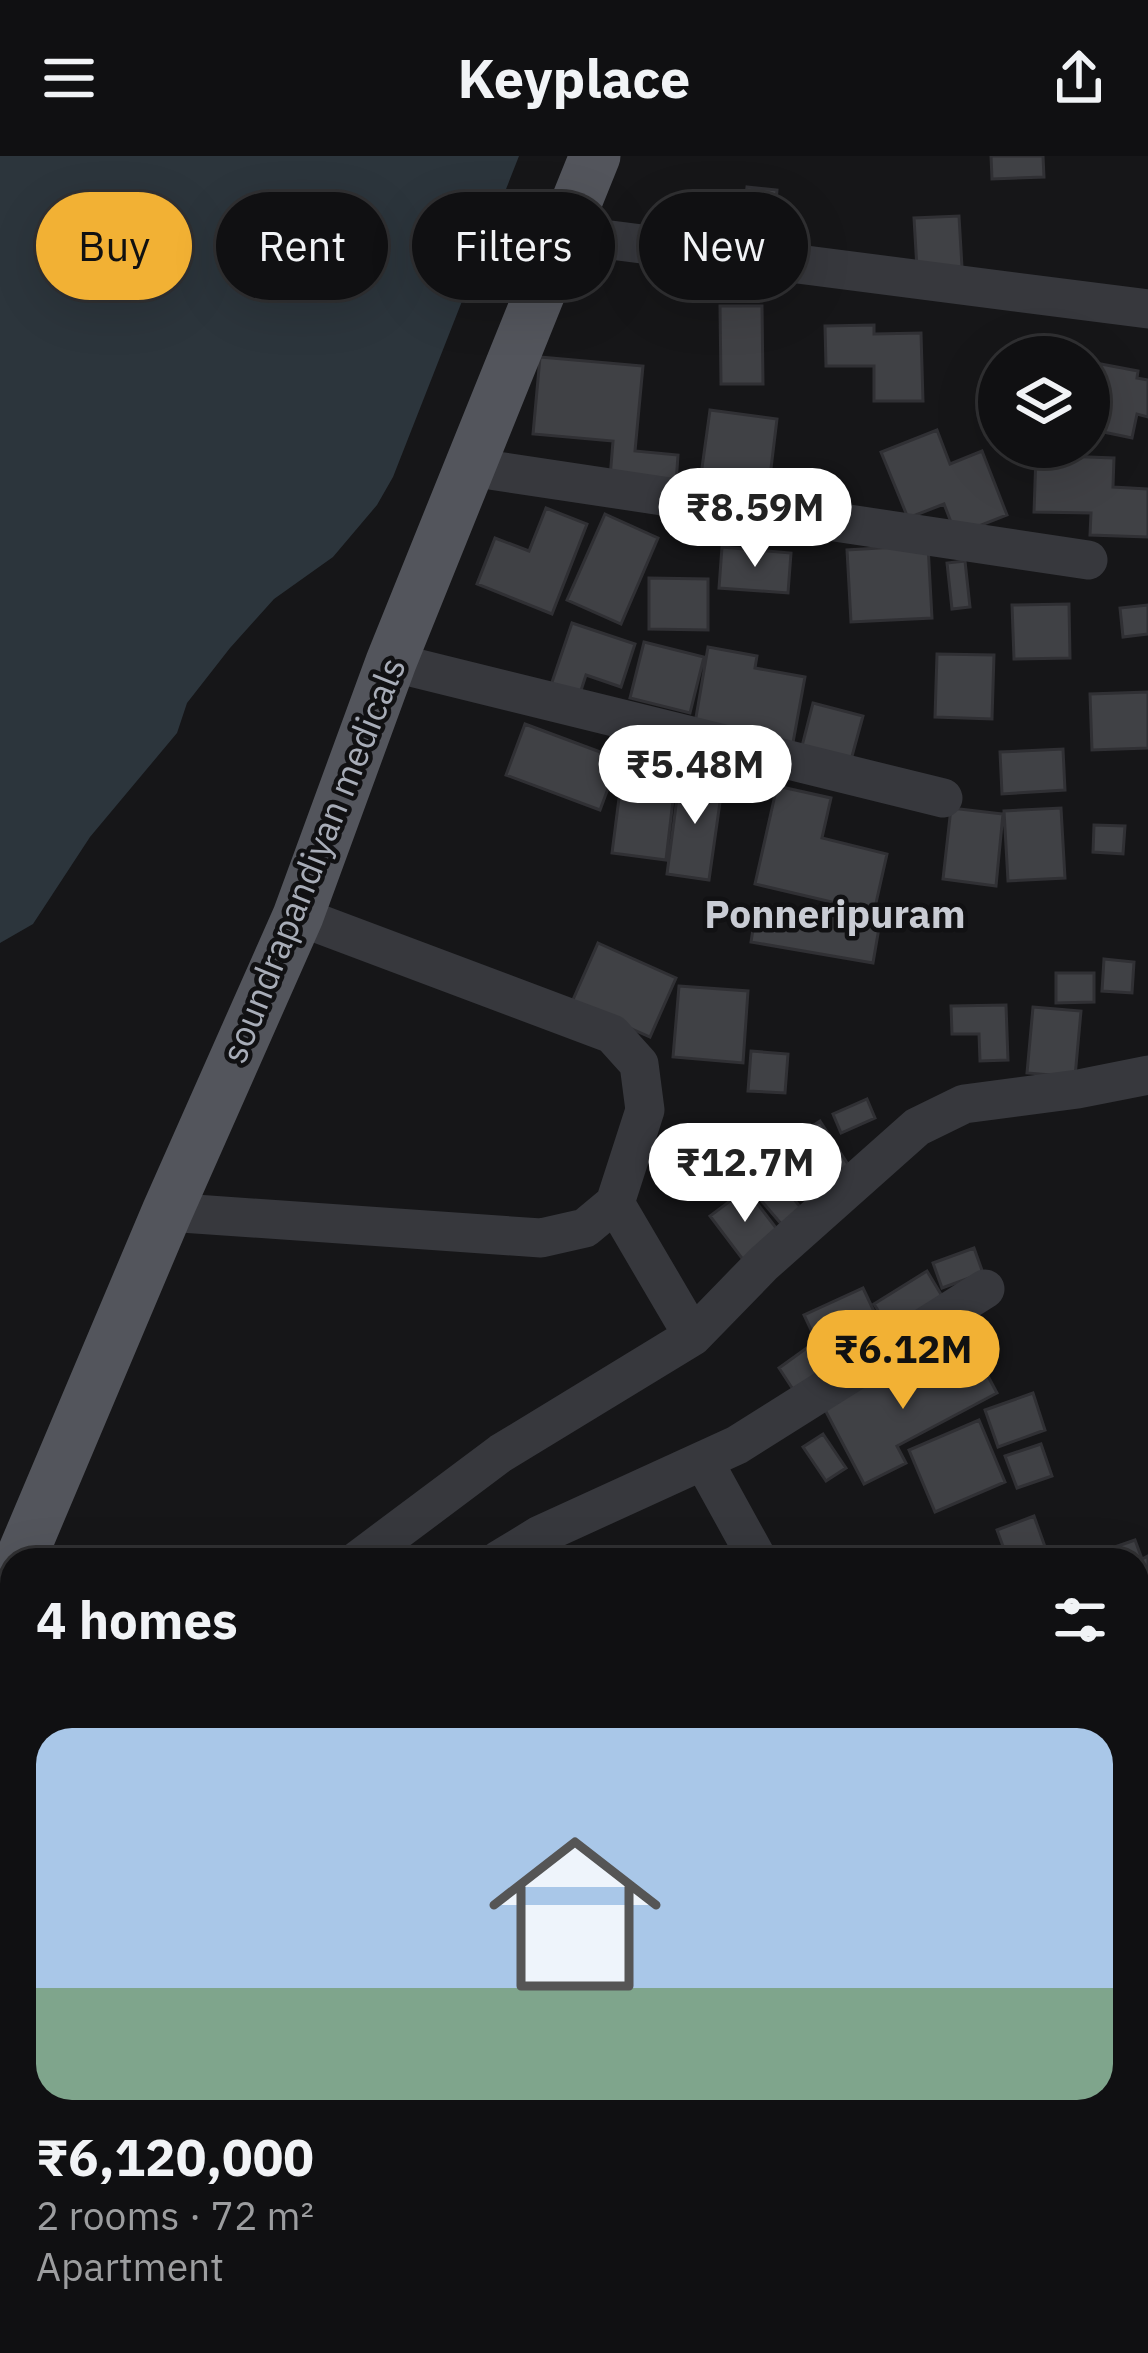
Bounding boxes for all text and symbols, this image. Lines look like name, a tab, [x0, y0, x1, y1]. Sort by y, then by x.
text: Keyplace	[458, 43, 690, 113]
icon: menu	[36, 45, 102, 111]
icon: share	[1046, 45, 1112, 111]
chip: Buy	[36, 192, 192, 300]
chip: Rent	[216, 192, 388, 300]
chip: Filters	[412, 192, 615, 300]
chip: New	[639, 192, 808, 300]
map controls	[978, 336, 1110, 468]
button: layers	[978, 336, 1110, 468]
pin: ₹8.59M	[657, 468, 853, 570]
text: ₹8.59M	[686, 481, 824, 532]
street label: soundrapandiyan medicals	[210, 650, 416, 1070]
pin: ₹5.48M	[597, 725, 793, 827]
text: ₹5.48M	[626, 738, 764, 789]
district label: Ponneripuram	[704, 888, 966, 939]
pin: ₹12.7M	[647, 1123, 843, 1225]
text: ₹12.7M	[676, 1136, 814, 1187]
pin: ₹6.12M	[805, 1310, 1001, 1412]
text: ₹6.12M	[834, 1323, 972, 1374]
text: 4 homes	[36, 1587, 238, 1653]
icon: filters	[1047, 1587, 1113, 1653]
icon: home	[467, 1806, 683, 2022]
text: ₹6,120,000	[36, 2124, 314, 2190]
text: 2 rooms · 72 m²	[36, 2190, 314, 2241]
text: Apartment	[36, 2241, 224, 2292]

